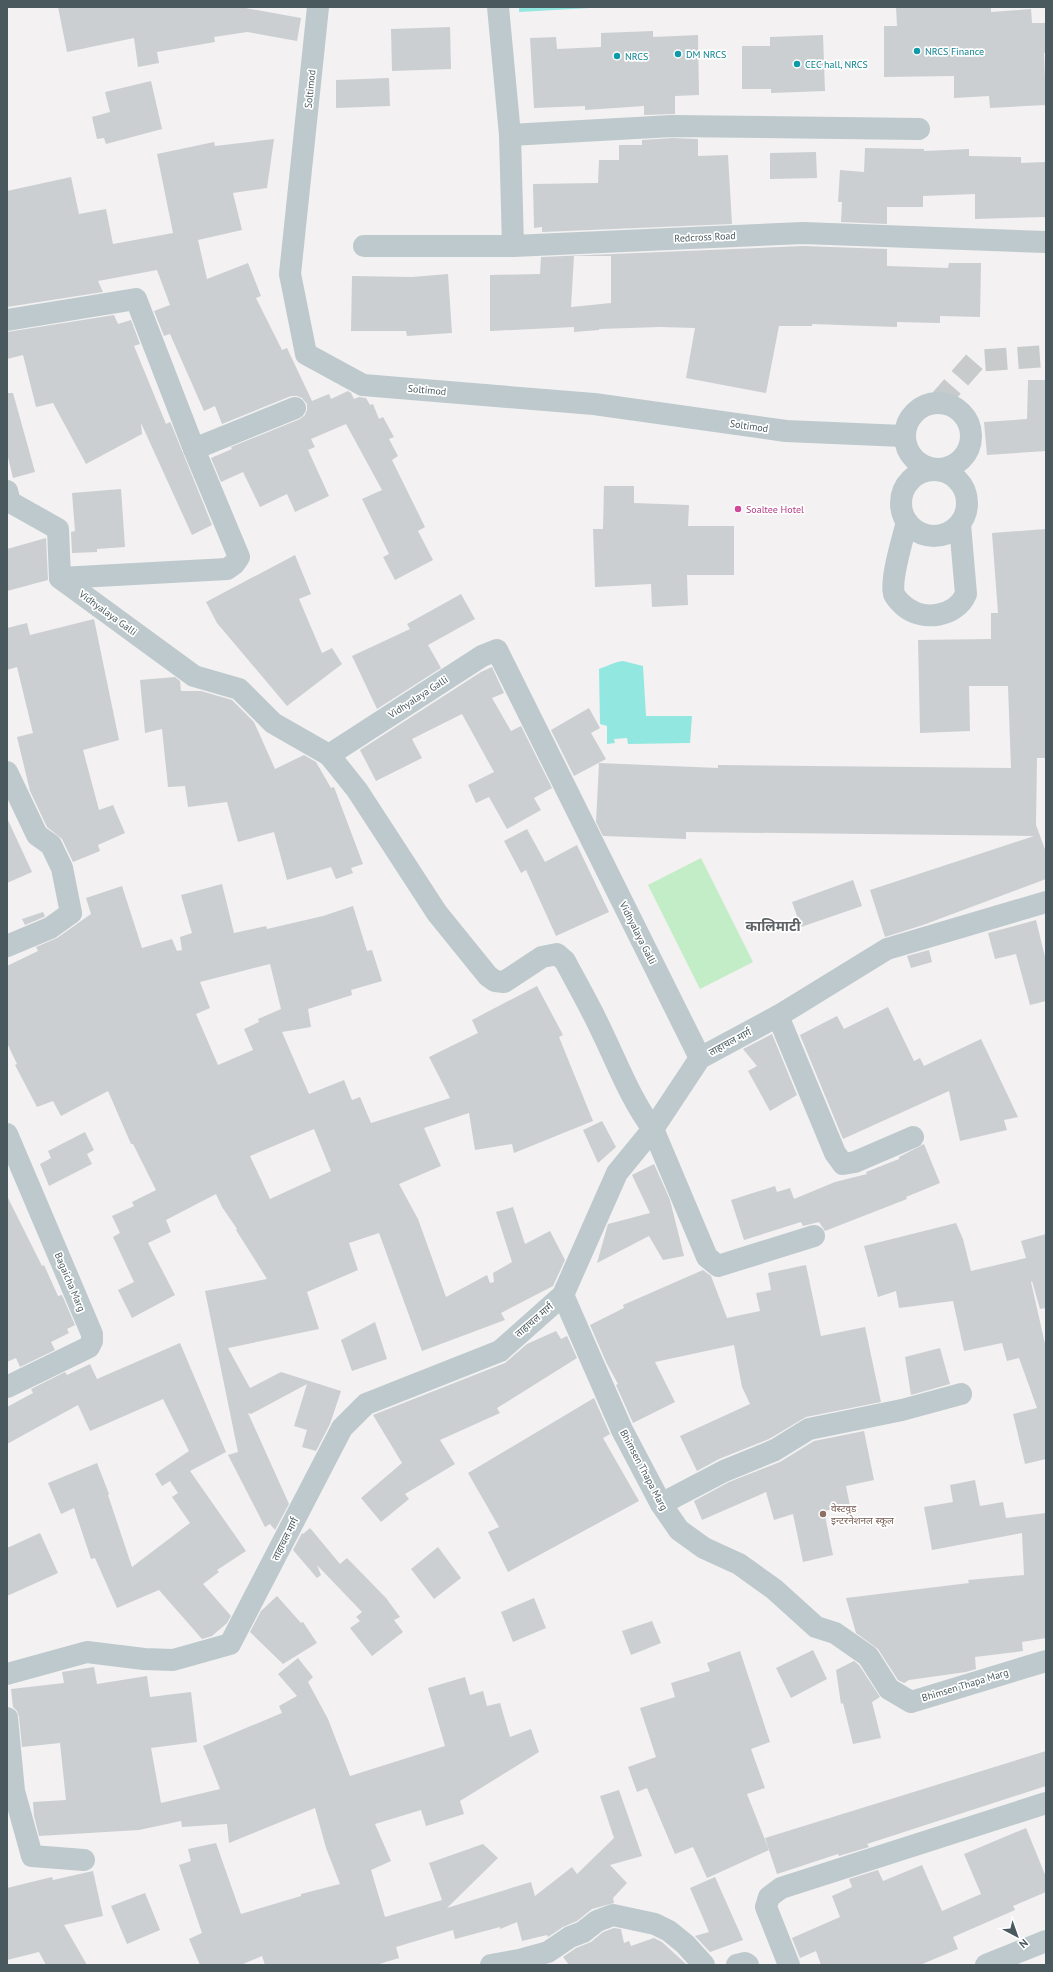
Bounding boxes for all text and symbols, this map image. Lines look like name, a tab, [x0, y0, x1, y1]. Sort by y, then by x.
place label: NRCS Finance	[925, 45, 984, 58]
marker: NRCS Finance	[912, 46, 922, 56]
place label: DM NRCS	[686, 48, 726, 61]
marker: DM NRCS	[673, 49, 683, 59]
place label: NRCS	[625, 50, 648, 63]
marker: NRCS	[612, 51, 622, 61]
place label: CEC hall, NRCS	[805, 58, 868, 71]
marker: CEC hall, NRCS	[792, 59, 802, 69]
street label: Soltimod	[302, 69, 318, 109]
street label: Redcross Road	[674, 229, 736, 245]
street label: Soltimod	[407, 382, 447, 398]
street label: Soltimod	[729, 417, 769, 435]
place label: Soaltee Hotel	[746, 503, 804, 516]
marker: Soaltee Hotel	[733, 504, 743, 514]
street label: Vidhyalaya Galli	[76, 587, 140, 638]
street label: Vidhyalaya Galli	[385, 673, 450, 722]
street label: Vidhyalaya Galli	[616, 899, 659, 967]
district label: कालिमाटी	[745, 917, 801, 935]
street label: ताहाचल मार्ग	[707, 1025, 754, 1059]
street label: Bagaicha Marg	[52, 1250, 88, 1314]
street label: ताहाचल मार्ग	[512, 1299, 556, 1340]
street label: Bhimsen Thapa Marg	[617, 1427, 671, 1513]
place label: वेस्टवुड इन्टरनेशनल स्कूल	[831, 1502, 894, 1527]
marker: वेस्टवुड इन्टरनेशनल स्कूल	[818, 1509, 828, 1519]
street label: ताहाचल मार्ग	[269, 1515, 302, 1563]
street label: Bhimsen Thapa Marg	[920, 1666, 1010, 1704]
north arrow	[997, 1916, 1037, 1956]
text: N	[1016, 1936, 1031, 1951]

